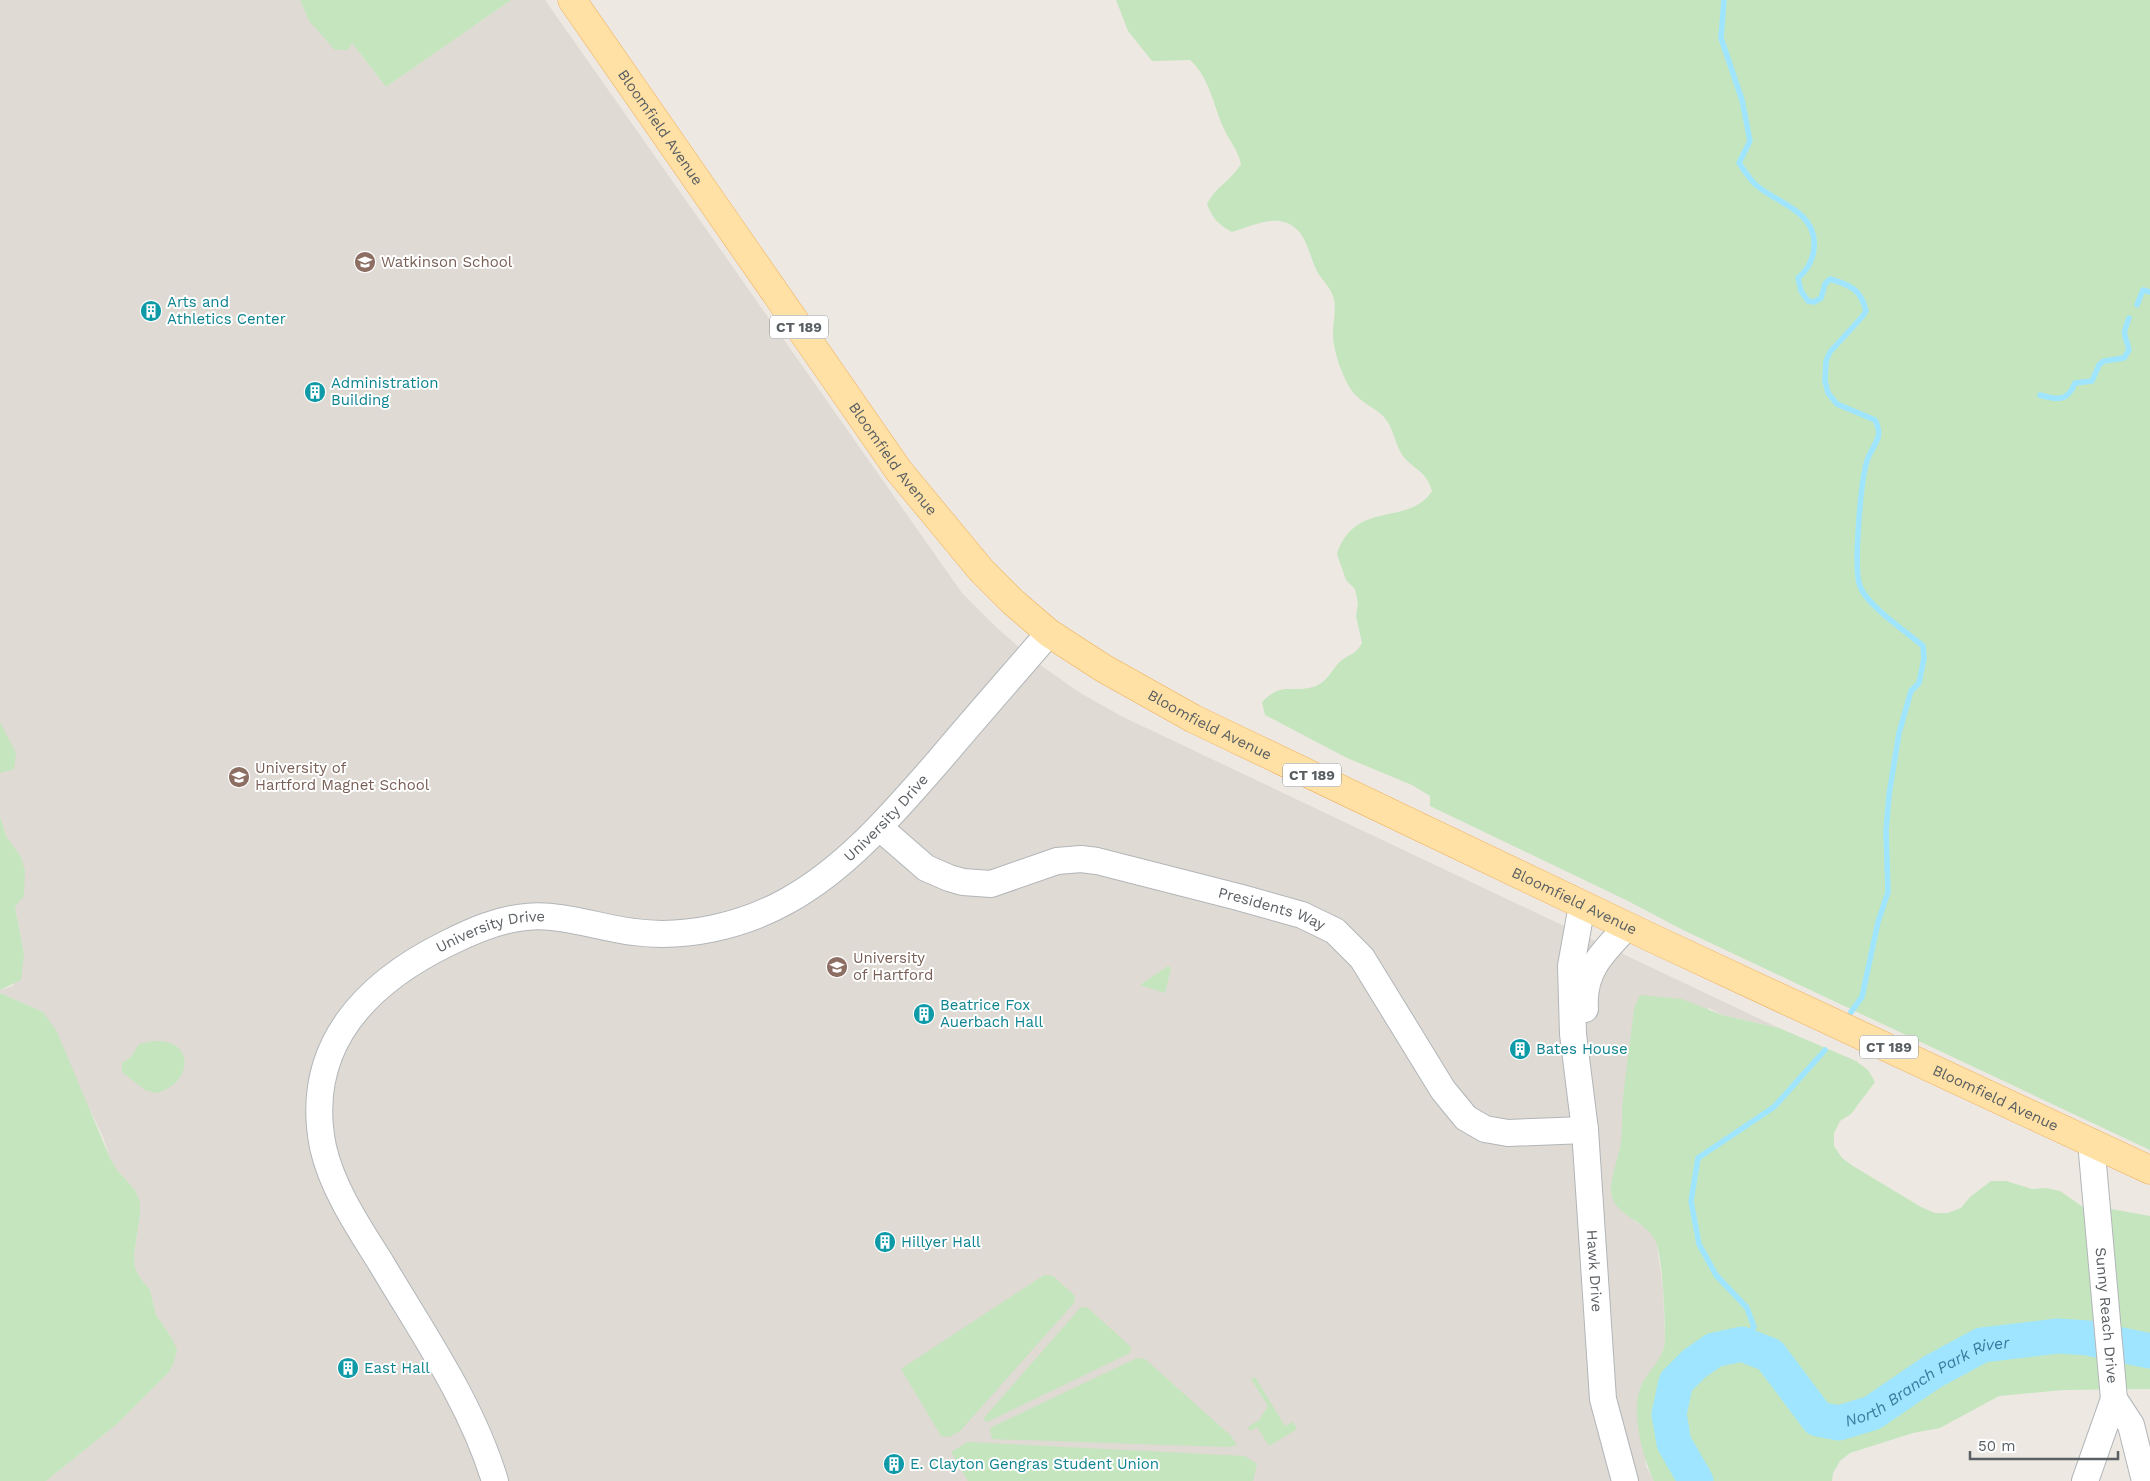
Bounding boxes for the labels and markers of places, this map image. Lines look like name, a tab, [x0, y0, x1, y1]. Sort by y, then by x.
school or university icon: Watkinson School	[353, 250, 377, 274]
place label: Watkinson School	[381, 253, 513, 271]
place label: Arts and Athletics Center	[167, 293, 286, 328]
building icon: Arts and Athletics Center	[139, 299, 163, 323]
place label: Administration Building	[331, 374, 439, 409]
building icon: Administration Building	[303, 380, 327, 404]
place label: University of Hartford Magnet School	[255, 759, 430, 794]
school or university icon: University of Hartford Magnet School	[227, 765, 251, 789]
place label: University of Hartford	[853, 949, 933, 984]
school or university icon: University of Hartford	[825, 955, 849, 979]
place label: Beatrice Fox Auerbach Hall	[940, 996, 1043, 1031]
building icon: Beatrice Fox Auerbach Hall	[912, 1002, 936, 1026]
building icon: Bates House	[1508, 1037, 1532, 1061]
place label: Bates House	[1536, 1040, 1628, 1058]
building icon: Hillyer Hall	[873, 1230, 897, 1254]
place label: Hillyer Hall	[901, 1233, 981, 1251]
building icon: East Hall	[336, 1356, 360, 1380]
place label: East Hall	[364, 1359, 430, 1377]
building icon: E. Clayton Gengras Student Union	[882, 1452, 906, 1476]
place label: E. Clayton Gengras Student Union	[910, 1455, 1159, 1473]

